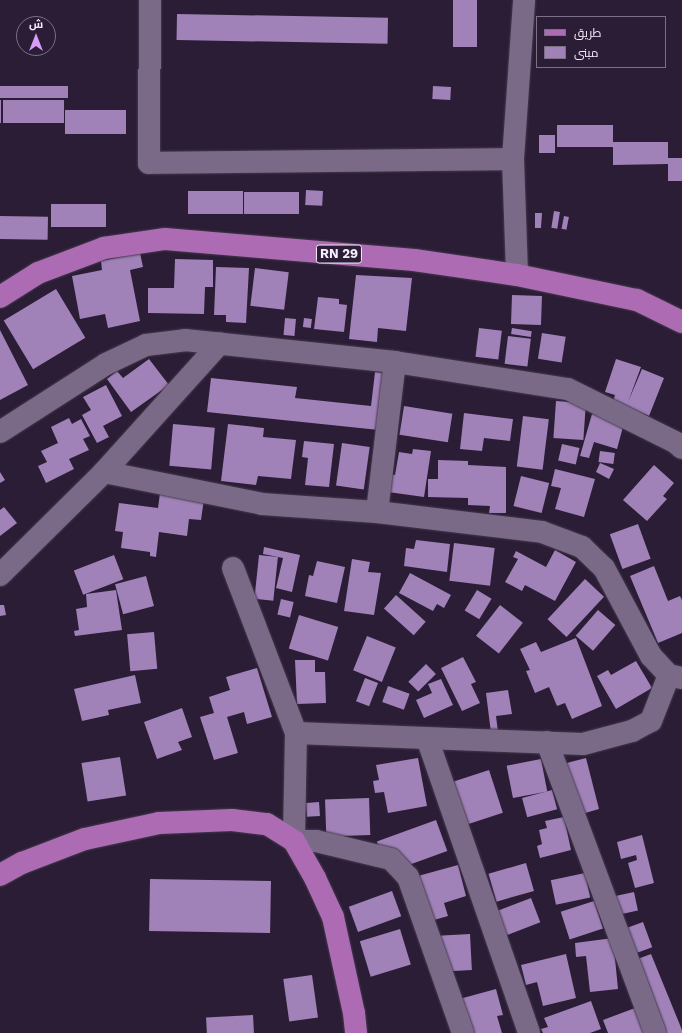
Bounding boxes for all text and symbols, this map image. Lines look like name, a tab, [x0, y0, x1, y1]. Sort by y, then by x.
north arrow	[16, 16, 56, 56]
legend	[536, 16, 666, 68]
text: ش	[29, 18, 43, 31]
text: طريق	[574, 26, 601, 40]
text: مبنى	[574, 46, 599, 60]
road number: RN 29	[315, 243, 363, 265]

